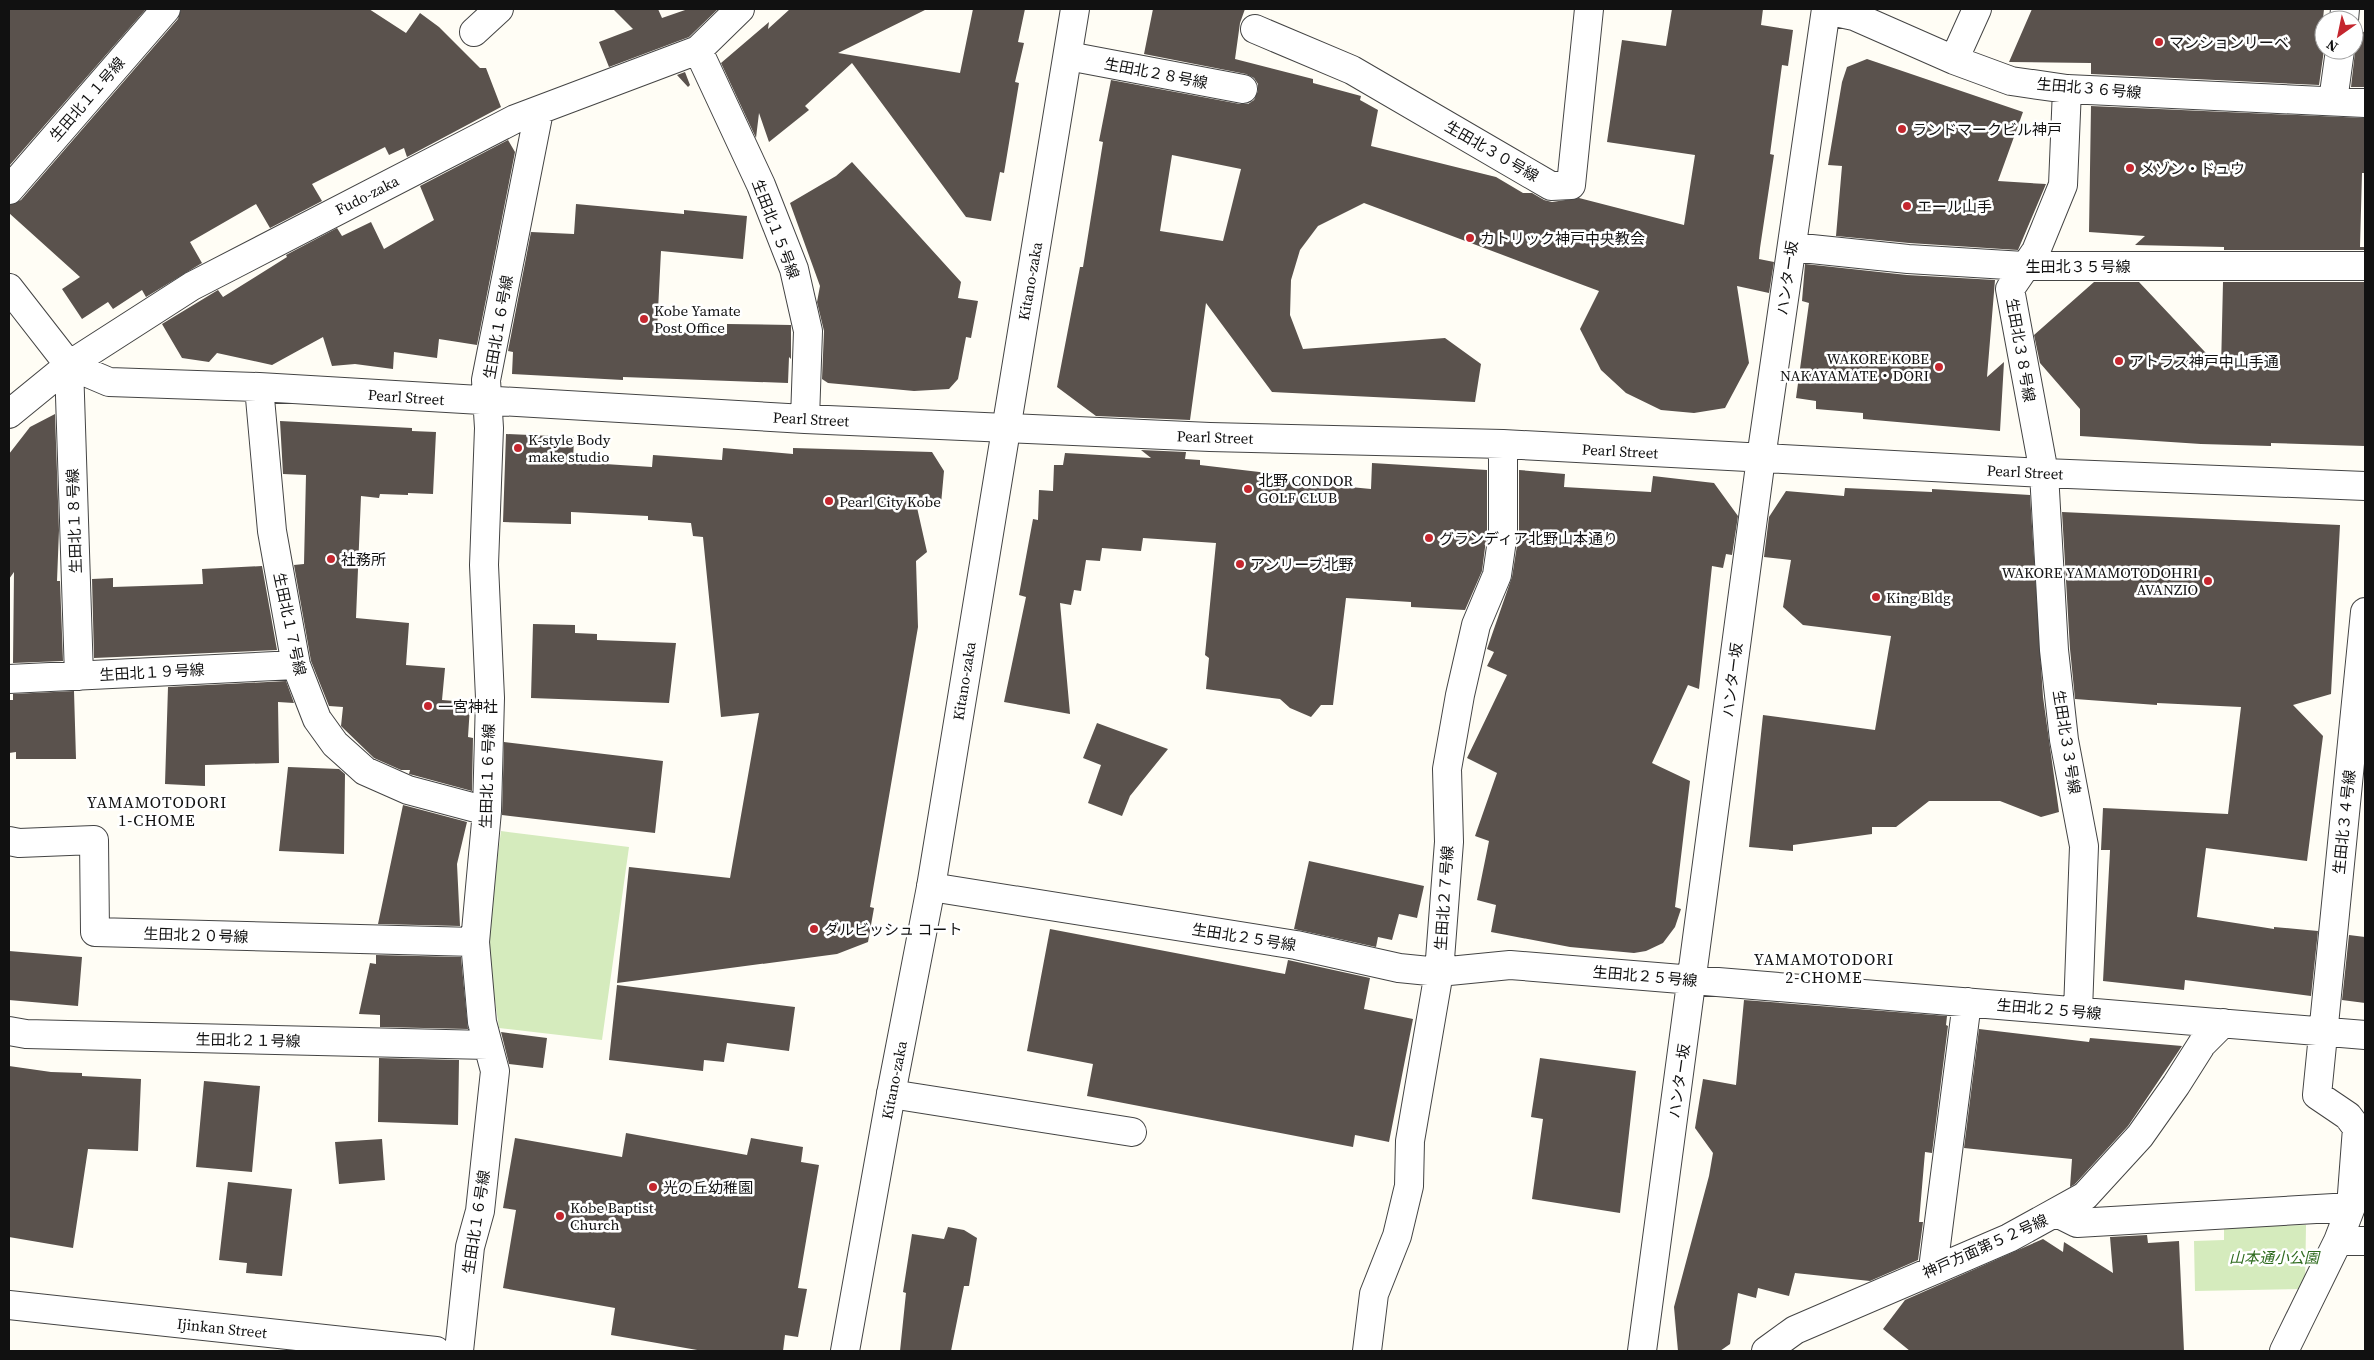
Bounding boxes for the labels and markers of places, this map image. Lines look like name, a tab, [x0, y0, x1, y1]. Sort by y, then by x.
place label: マンションリーベ	[2169, 32, 2289, 53]
marker: マンションリーベ	[2153, 36, 2165, 48]
place label: ランドマークビル神戸	[1912, 119, 2062, 140]
marker: ランドマークビル神戸	[1896, 123, 1908, 135]
place label: メゾン・ドュウ	[2140, 158, 2245, 179]
marker: メゾン・ドュウ	[2124, 162, 2136, 174]
place label: エール山手	[1917, 196, 1992, 217]
marker: エール山手	[1901, 200, 1913, 212]
place label: カトリック神戸中央教会	[1480, 228, 1645, 249]
marker: カトリック神戸中央教会	[1464, 232, 1476, 244]
place label: Kobe Yamate Post Office	[654, 300, 741, 338]
marker: Kobe Yamate Post Office	[638, 313, 650, 325]
place label: WAKORE KOBE NAKAYAMATE・DORI	[1780, 348, 1929, 386]
place label: アトラス神戸中山手通	[2129, 351, 2279, 372]
marker: アトラス神戸中山手通	[2113, 355, 2125, 367]
marker: WAKORE KOBE NAKAYAMATE・DORI	[1933, 361, 1945, 373]
place label: K-style Body make studio	[528, 429, 611, 467]
marker: K-style Body make studio	[512, 442, 524, 454]
place label: 北野 CONDOR GOLF CLUB	[1258, 470, 1353, 508]
marker: 北野 CONDOR GOLF CLUB	[1242, 483, 1254, 495]
place label: Pearl City Kobe	[839, 491, 941, 512]
marker: Pearl City Kobe	[823, 495, 835, 507]
place label: グランディア北野山本通り	[1439, 528, 1618, 549]
marker: グランディア北野山本通り	[1423, 532, 1435, 544]
place label: 社務所	[341, 549, 386, 570]
marker: 社務所	[325, 553, 337, 565]
place label: アンリーブ北野	[1250, 554, 1354, 575]
marker: アンリーブ北野	[1234, 558, 1246, 570]
place label: WAKORE YAMAMOTODOHRI AVANZIO	[2001, 562, 2198, 600]
marker: WAKORE YAMAMOTODOHRI AVANZIO	[2202, 575, 2214, 587]
place label: King Bldg	[1886, 587, 1951, 608]
marker: King Bldg	[1870, 591, 1882, 603]
place label: 一宮神社	[438, 696, 498, 717]
marker: 一宮神社	[422, 700, 434, 712]
place label: ダルビッシュ コート	[824, 919, 963, 940]
marker: ダルビッシュ コート	[808, 923, 820, 935]
place label: 光の丘幼稚園	[663, 1177, 753, 1198]
marker: 光の丘幼稚園	[647, 1181, 659, 1193]
place label: Kobe Baptist Church	[570, 1197, 654, 1235]
marker: Kobe Baptist Church	[554, 1210, 566, 1222]

